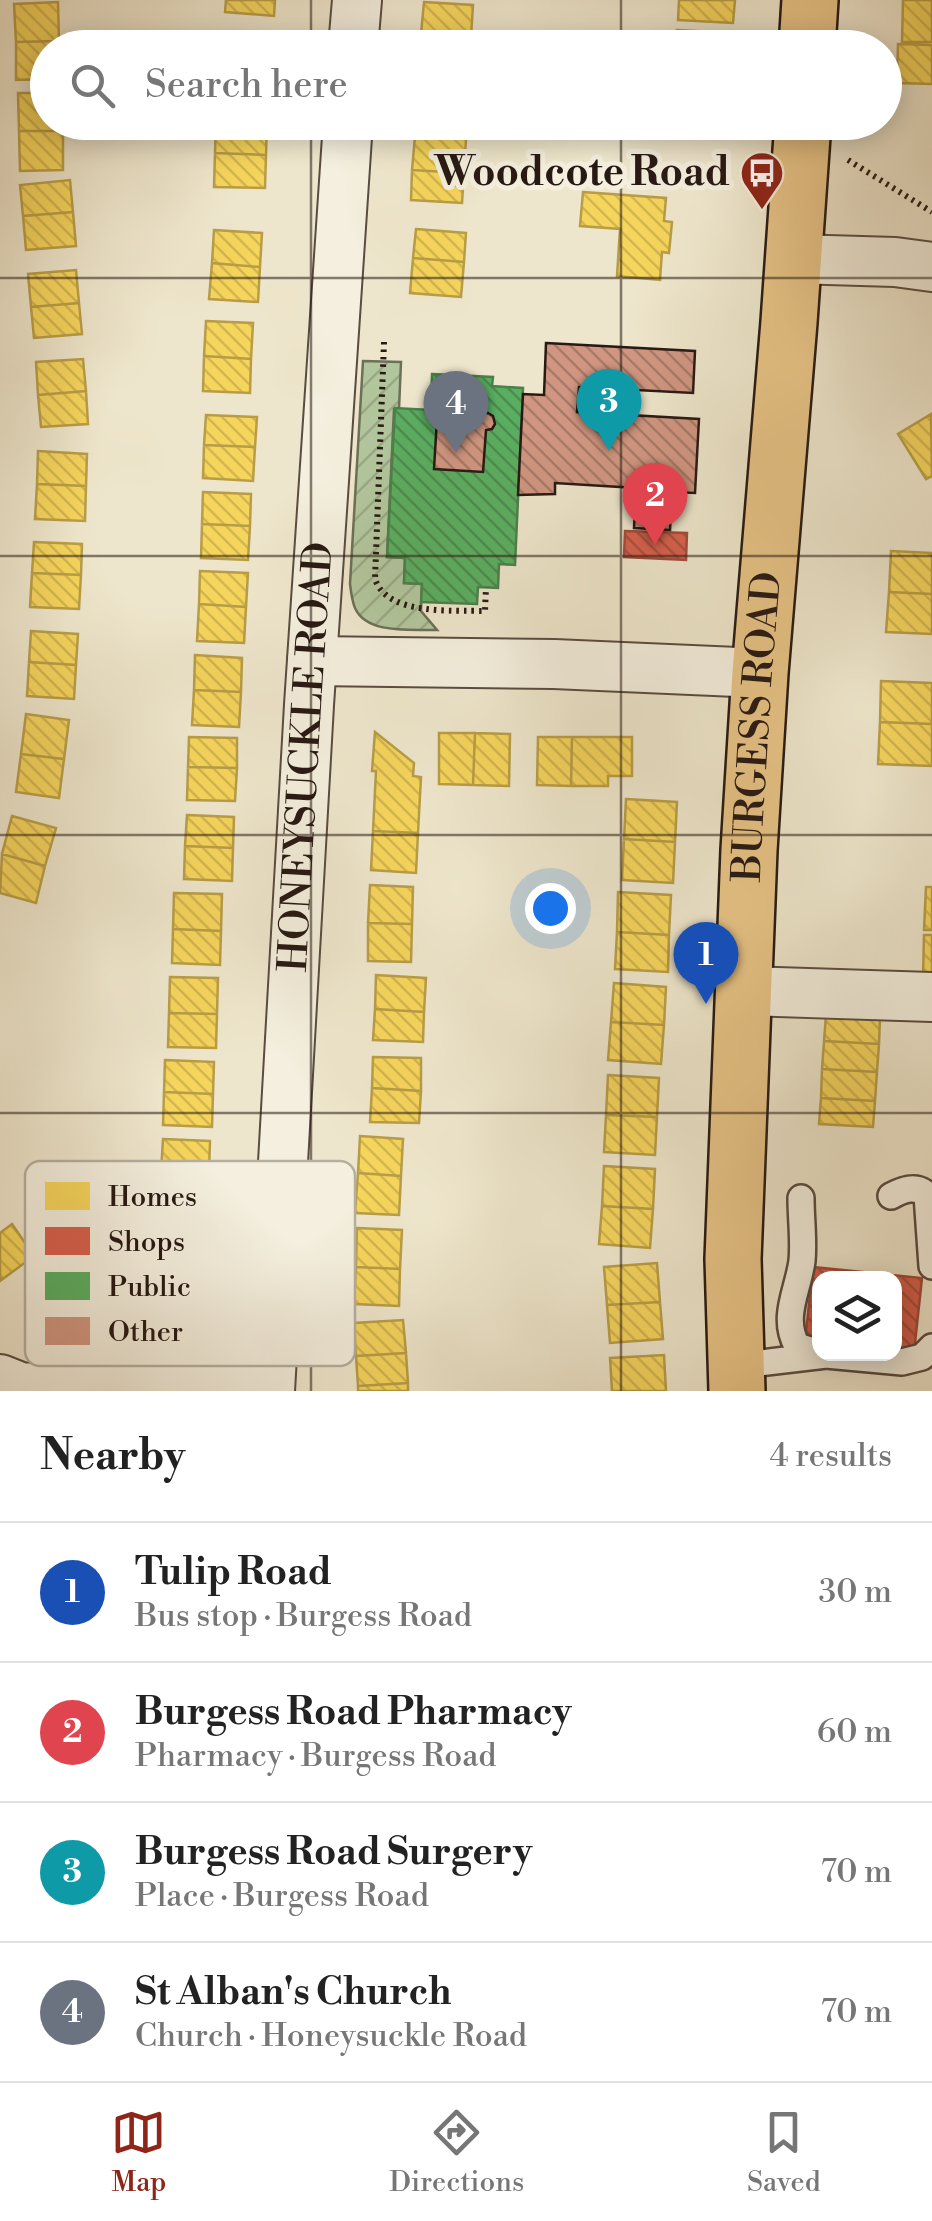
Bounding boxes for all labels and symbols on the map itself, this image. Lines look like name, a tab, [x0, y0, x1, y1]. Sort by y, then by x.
place label: Woodcote Road	[434, 148, 730, 198]
bus stop icon: Woodcote Road	[739, 150, 785, 211]
pin: 3	[576, 368, 642, 451]
pin: 4	[424, 370, 488, 453]
pin: 2	[622, 462, 688, 545]
street label: HONEYSUCKLE ROAD	[269, 540, 345, 974]
street label: BURGESS ROAD	[723, 570, 793, 884]
your location	[525, 883, 576, 934]
pin: 1	[674, 922, 738, 1004]
legend	[25, 1161, 355, 1366]
text: Homes	[108, 1180, 197, 1215]
text: Shops	[108, 1225, 185, 1260]
text: Public	[108, 1270, 191, 1305]
text: Other	[108, 1315, 183, 1350]

